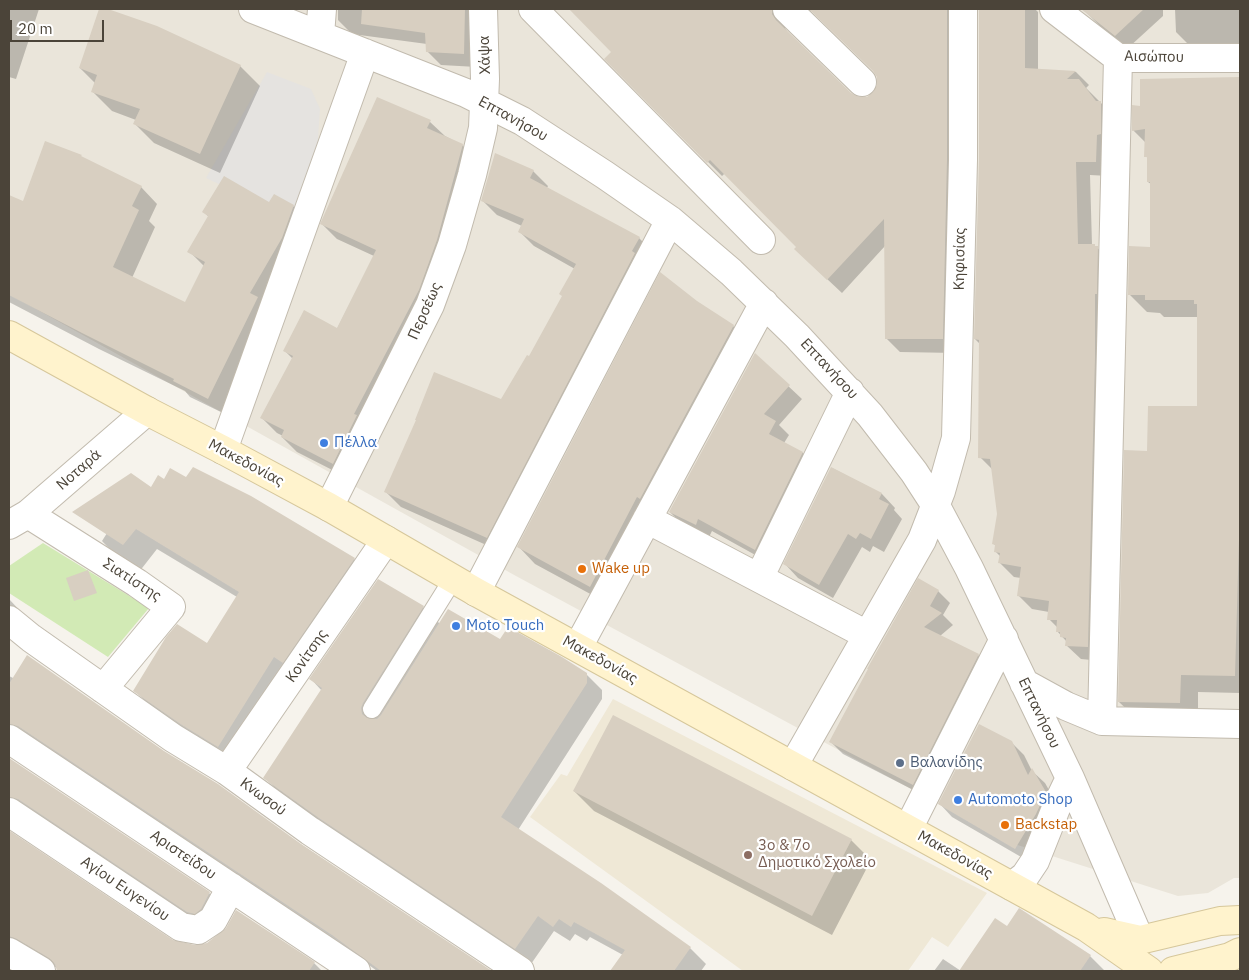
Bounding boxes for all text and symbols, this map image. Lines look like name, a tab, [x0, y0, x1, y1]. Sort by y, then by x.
scale bar	[12, 10, 106, 42]
text: 20 m	[18, 19, 53, 38]
street label: Χάψα	[475, 35, 495, 75]
street label: Αισώπου	[1124, 47, 1184, 67]
street label: Επτανήσου	[475, 93, 551, 145]
street label: Κηφισίας	[950, 227, 970, 291]
street label: Περσέως	[404, 279, 446, 343]
street label: Επτανήσου	[796, 335, 862, 403]
place label: Πέλλα	[334, 434, 377, 452]
street label: Μακεδονίας	[205, 436, 287, 490]
marker: Πέλλα	[318, 437, 330, 449]
street label: Νοταρά	[53, 446, 105, 494]
street label: Σιατίστης	[99, 555, 165, 605]
place label: Wake up	[592, 560, 650, 578]
marker: Wake up	[576, 563, 588, 575]
place label: Moto Touch	[466, 617, 544, 635]
marker: Moto Touch	[450, 620, 462, 632]
street label: Κονίτσης	[282, 626, 332, 686]
street label: Μακεδονίας	[559, 632, 641, 688]
street label: Επτανήσου	[1014, 675, 1064, 751]
place label: Βαλανίδης	[910, 754, 983, 772]
marker: Βαλανίδης	[894, 757, 906, 769]
street label: Κνωσού	[236, 774, 290, 820]
place label: Automoto Shop	[968, 791, 1073, 809]
marker: Automoto Shop	[952, 794, 964, 806]
place label: Backstap	[1015, 816, 1077, 834]
marker: Backstap	[999, 819, 1011, 831]
street label: Αριστείδου	[147, 826, 219, 884]
street label: Μακεδονίας	[914, 827, 996, 883]
place label: 3ο & 7ο Δημοτικό Σχολείο	[758, 837, 876, 872]
marker: 3ο & 7ο Δημοτικό Σχολείο	[742, 849, 754, 861]
street label: Αγίου Ευγενίου	[77, 853, 173, 925]

